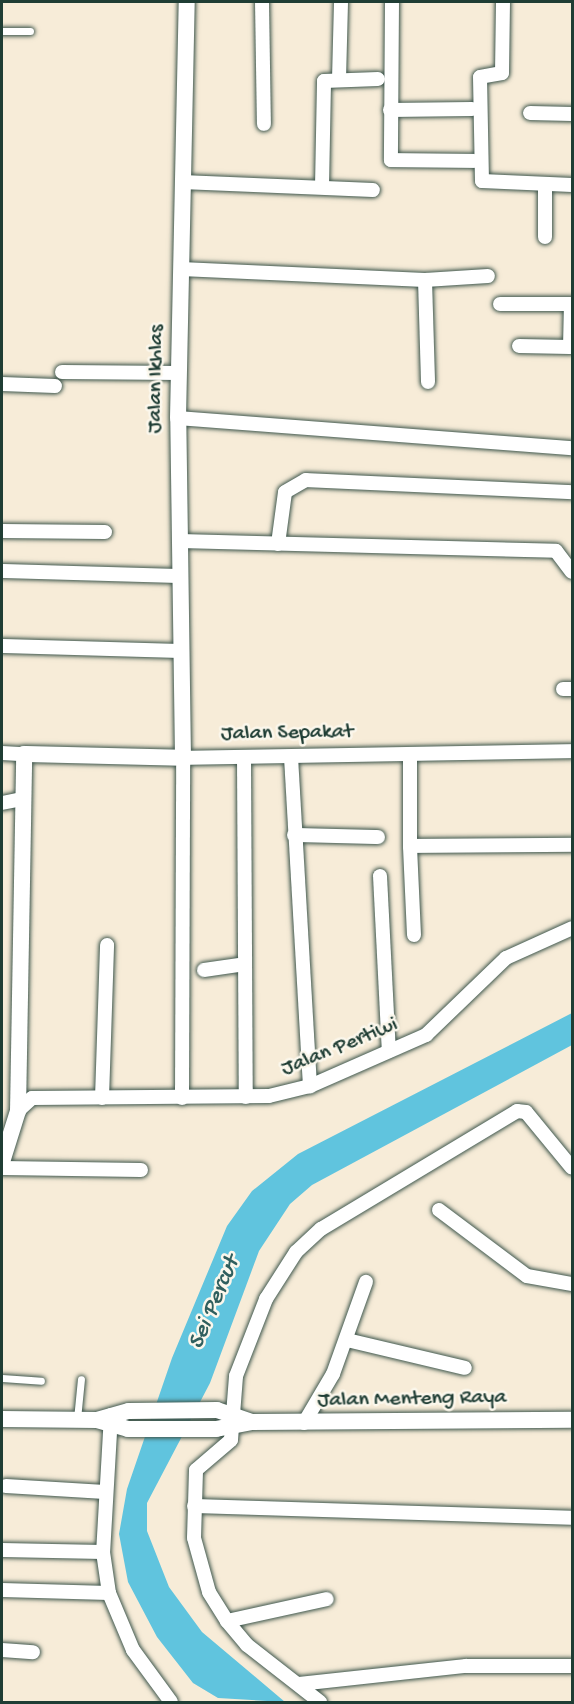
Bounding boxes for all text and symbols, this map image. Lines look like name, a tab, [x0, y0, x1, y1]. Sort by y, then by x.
street label: Jalan Ikhlas	[143, 324, 171, 434]
street label: Jalan Sepakat	[221, 720, 353, 748]
street label: Jalan Pertiwi	[278, 1013, 402, 1083]
water label: Sei Percut	[183, 1252, 247, 1354]
street label: Jalan Menteng Raya	[317, 1385, 507, 1415]

